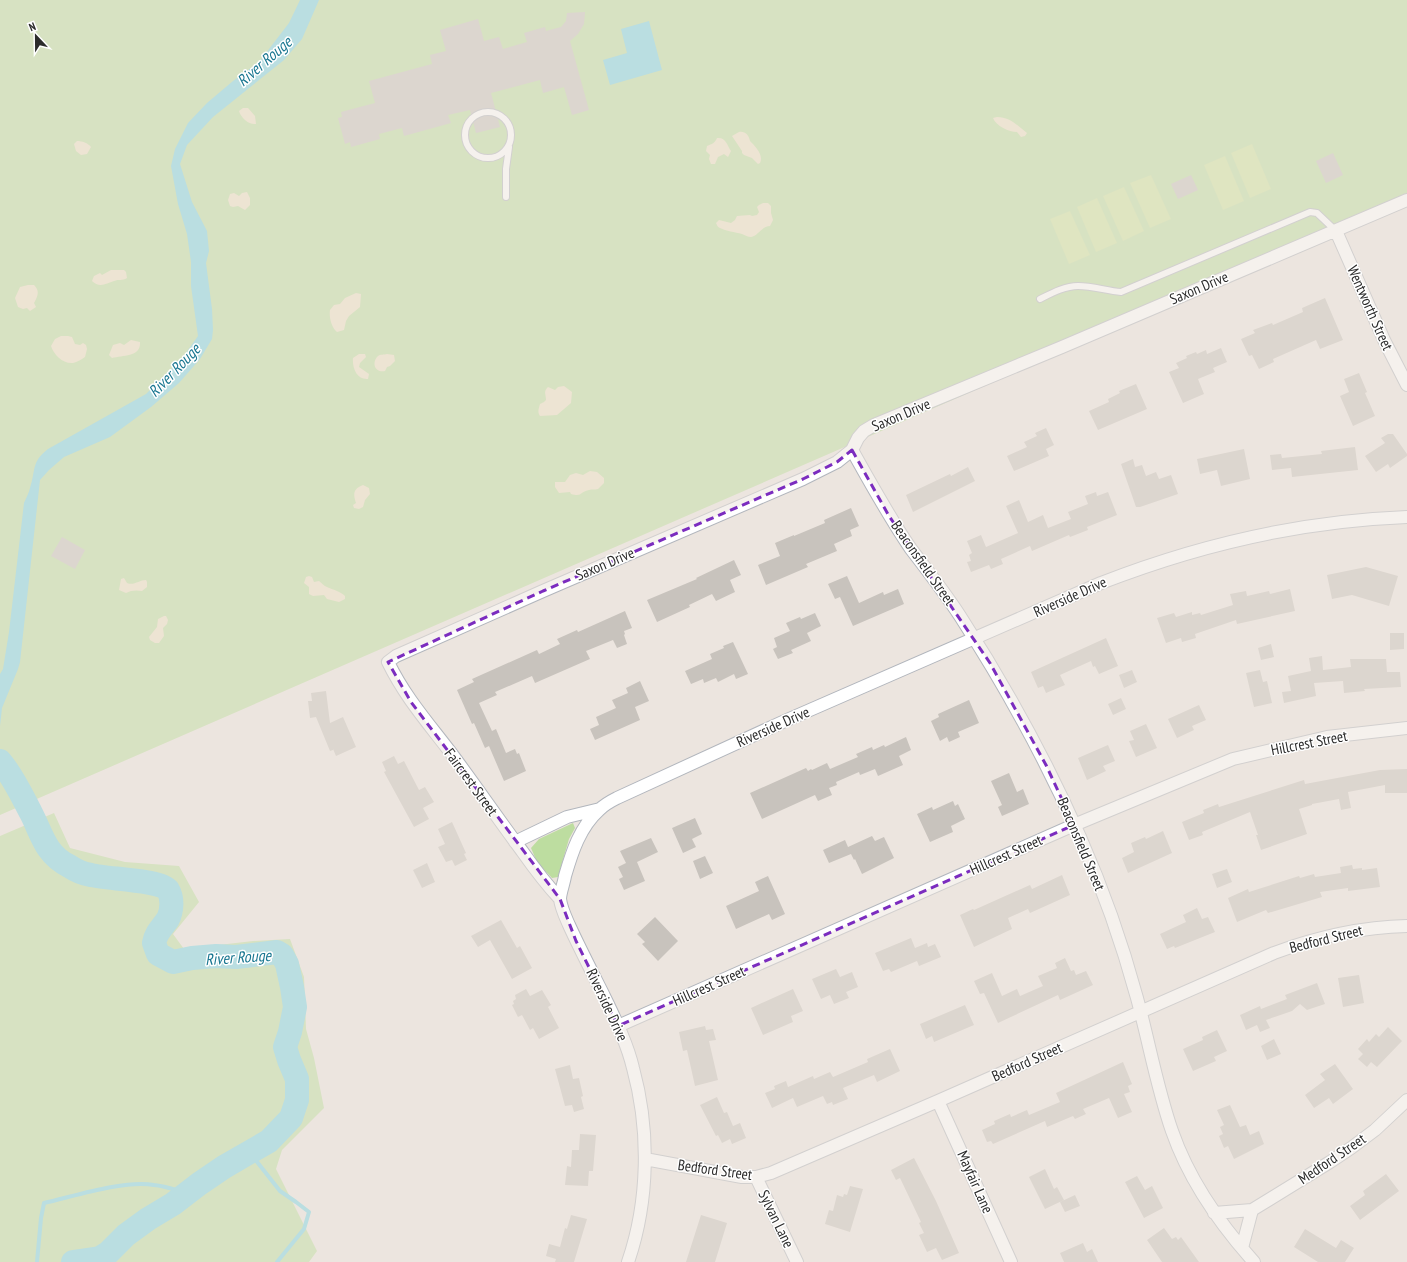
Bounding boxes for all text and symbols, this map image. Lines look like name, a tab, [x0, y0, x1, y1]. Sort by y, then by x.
north arrow	[16, 16, 56, 56]
text: N	[27, 19, 38, 34]
water label: River Rouge	[232, 31, 297, 90]
street label: Wentworth Street	[1343, 262, 1398, 353]
street label: Saxon Drive	[1167, 267, 1231, 308]
water label: River Rouge	[144, 338, 205, 401]
street label: Saxon Drive	[869, 394, 933, 435]
street label: Beaconsfield Street	[887, 517, 960, 609]
street label: Saxon Drive	[573, 543, 637, 584]
street label: Riverside Drive	[1030, 572, 1109, 621]
street label: Riverside Drive	[733, 702, 812, 751]
street label: Hillcrest Street	[1269, 726, 1349, 759]
street label: Faircrest Street	[441, 744, 502, 819]
street label: Beaconsfield Street	[1053, 794, 1110, 893]
street label: Hillcrest Street	[967, 830, 1045, 879]
street label: Bedford Street	[1287, 920, 1364, 957]
water label: River Rouge	[204, 945, 273, 969]
street label: Hillcrest Street	[670, 961, 748, 1010]
street label: Riverside Drive	[582, 965, 633, 1044]
street label: Bedford Street	[989, 1038, 1065, 1085]
street label: Medford Street	[1294, 1129, 1369, 1188]
street label: Mayfair Lane	[953, 1148, 998, 1216]
street label: Bedford Street	[677, 1155, 753, 1184]
street label: Sylvan Lane	[754, 1187, 799, 1251]

